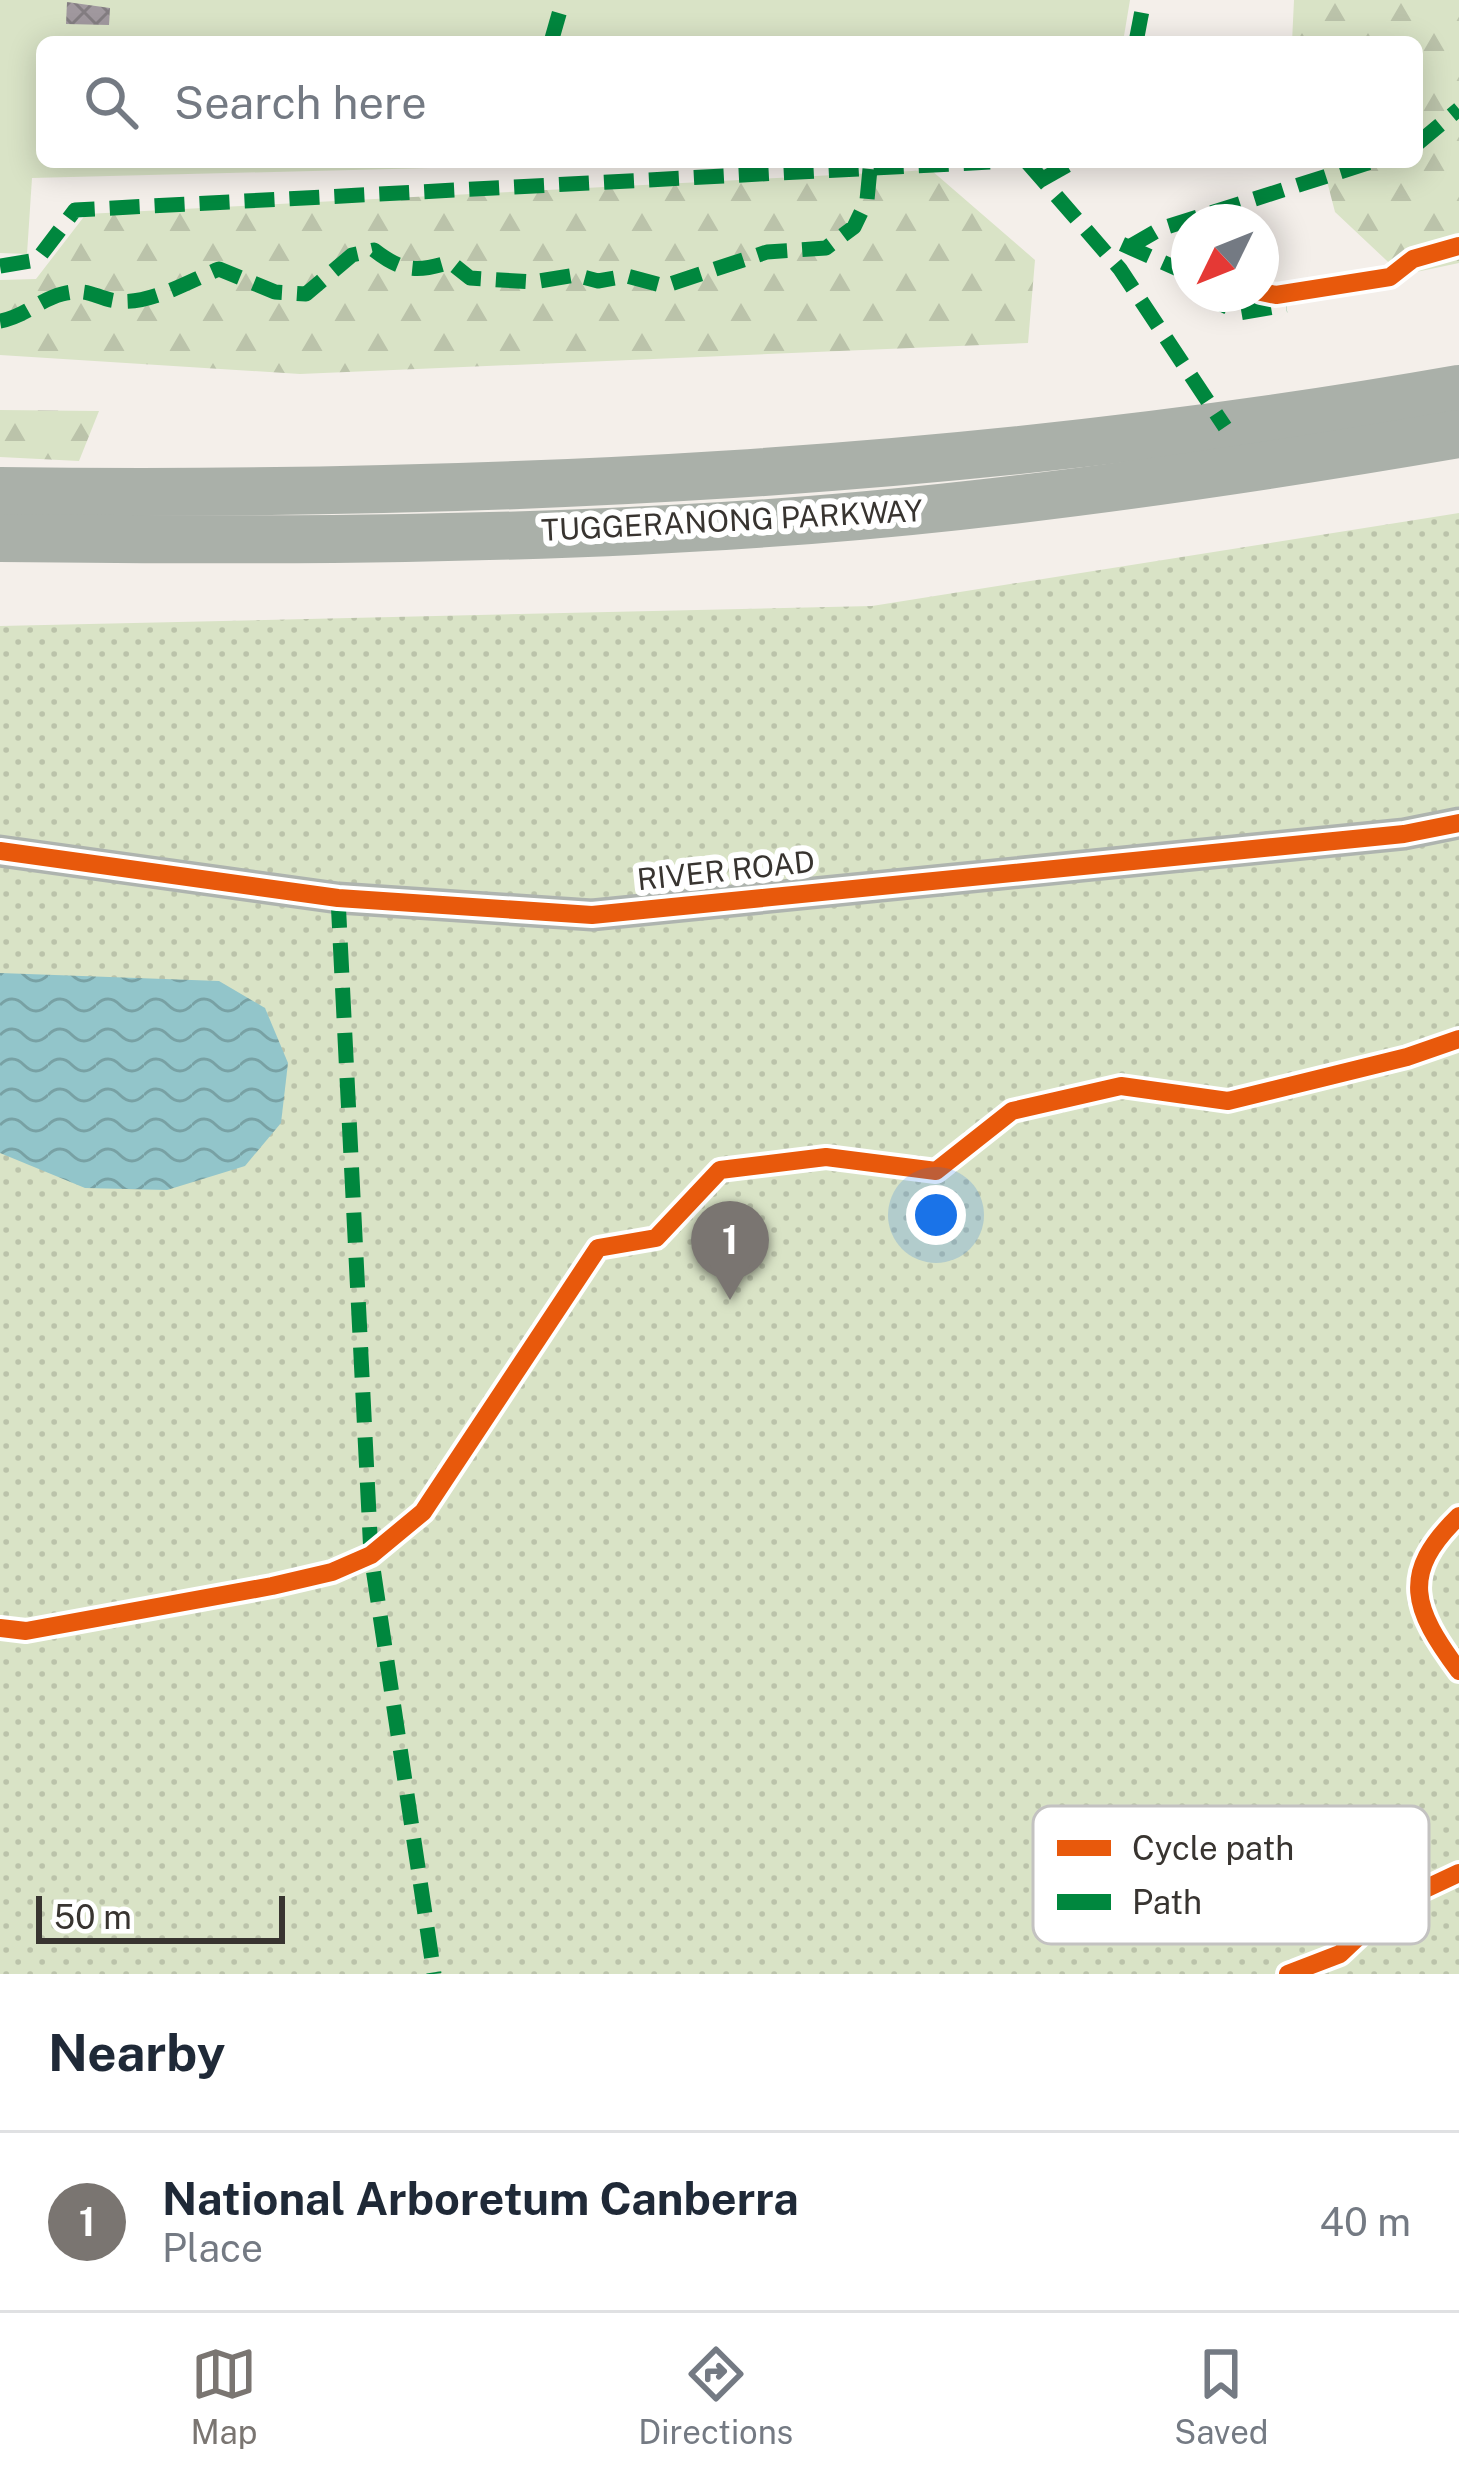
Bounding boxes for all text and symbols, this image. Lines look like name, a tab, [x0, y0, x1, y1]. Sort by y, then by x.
search box	[36, 36, 1423, 168]
icon: search	[78, 69, 144, 135]
text: Search here	[174, 76, 427, 129]
north arrow	[1171, 204, 1279, 312]
street label: TUGGERANONG PARKWAY	[540, 492, 924, 548]
street label: RIVER ROAD	[635, 843, 817, 897]
your location	[906, 1185, 966, 1245]
pin: 1	[691, 1201, 769, 1300]
legend	[1033, 1806, 1429, 1944]
text: Cycle path	[1132, 1829, 1294, 1867]
text: Path	[1132, 1883, 1202, 1921]
scale bar	[36, 1890, 285, 1943]
text: 50 m	[54, 1898, 132, 1936]
text: Nearby	[48, 2023, 225, 2082]
text: National Arboretum Canberra	[162, 2172, 799, 2225]
text: 1	[79, 2199, 95, 2245]
text: 40 m	[1319, 2199, 1411, 2245]
text: Place	[162, 2225, 263, 2271]
tab: Map	[190, 2341, 257, 2451]
tab: Directions	[638, 2341, 793, 2451]
tab: Saved	[1174, 2341, 1269, 2451]

